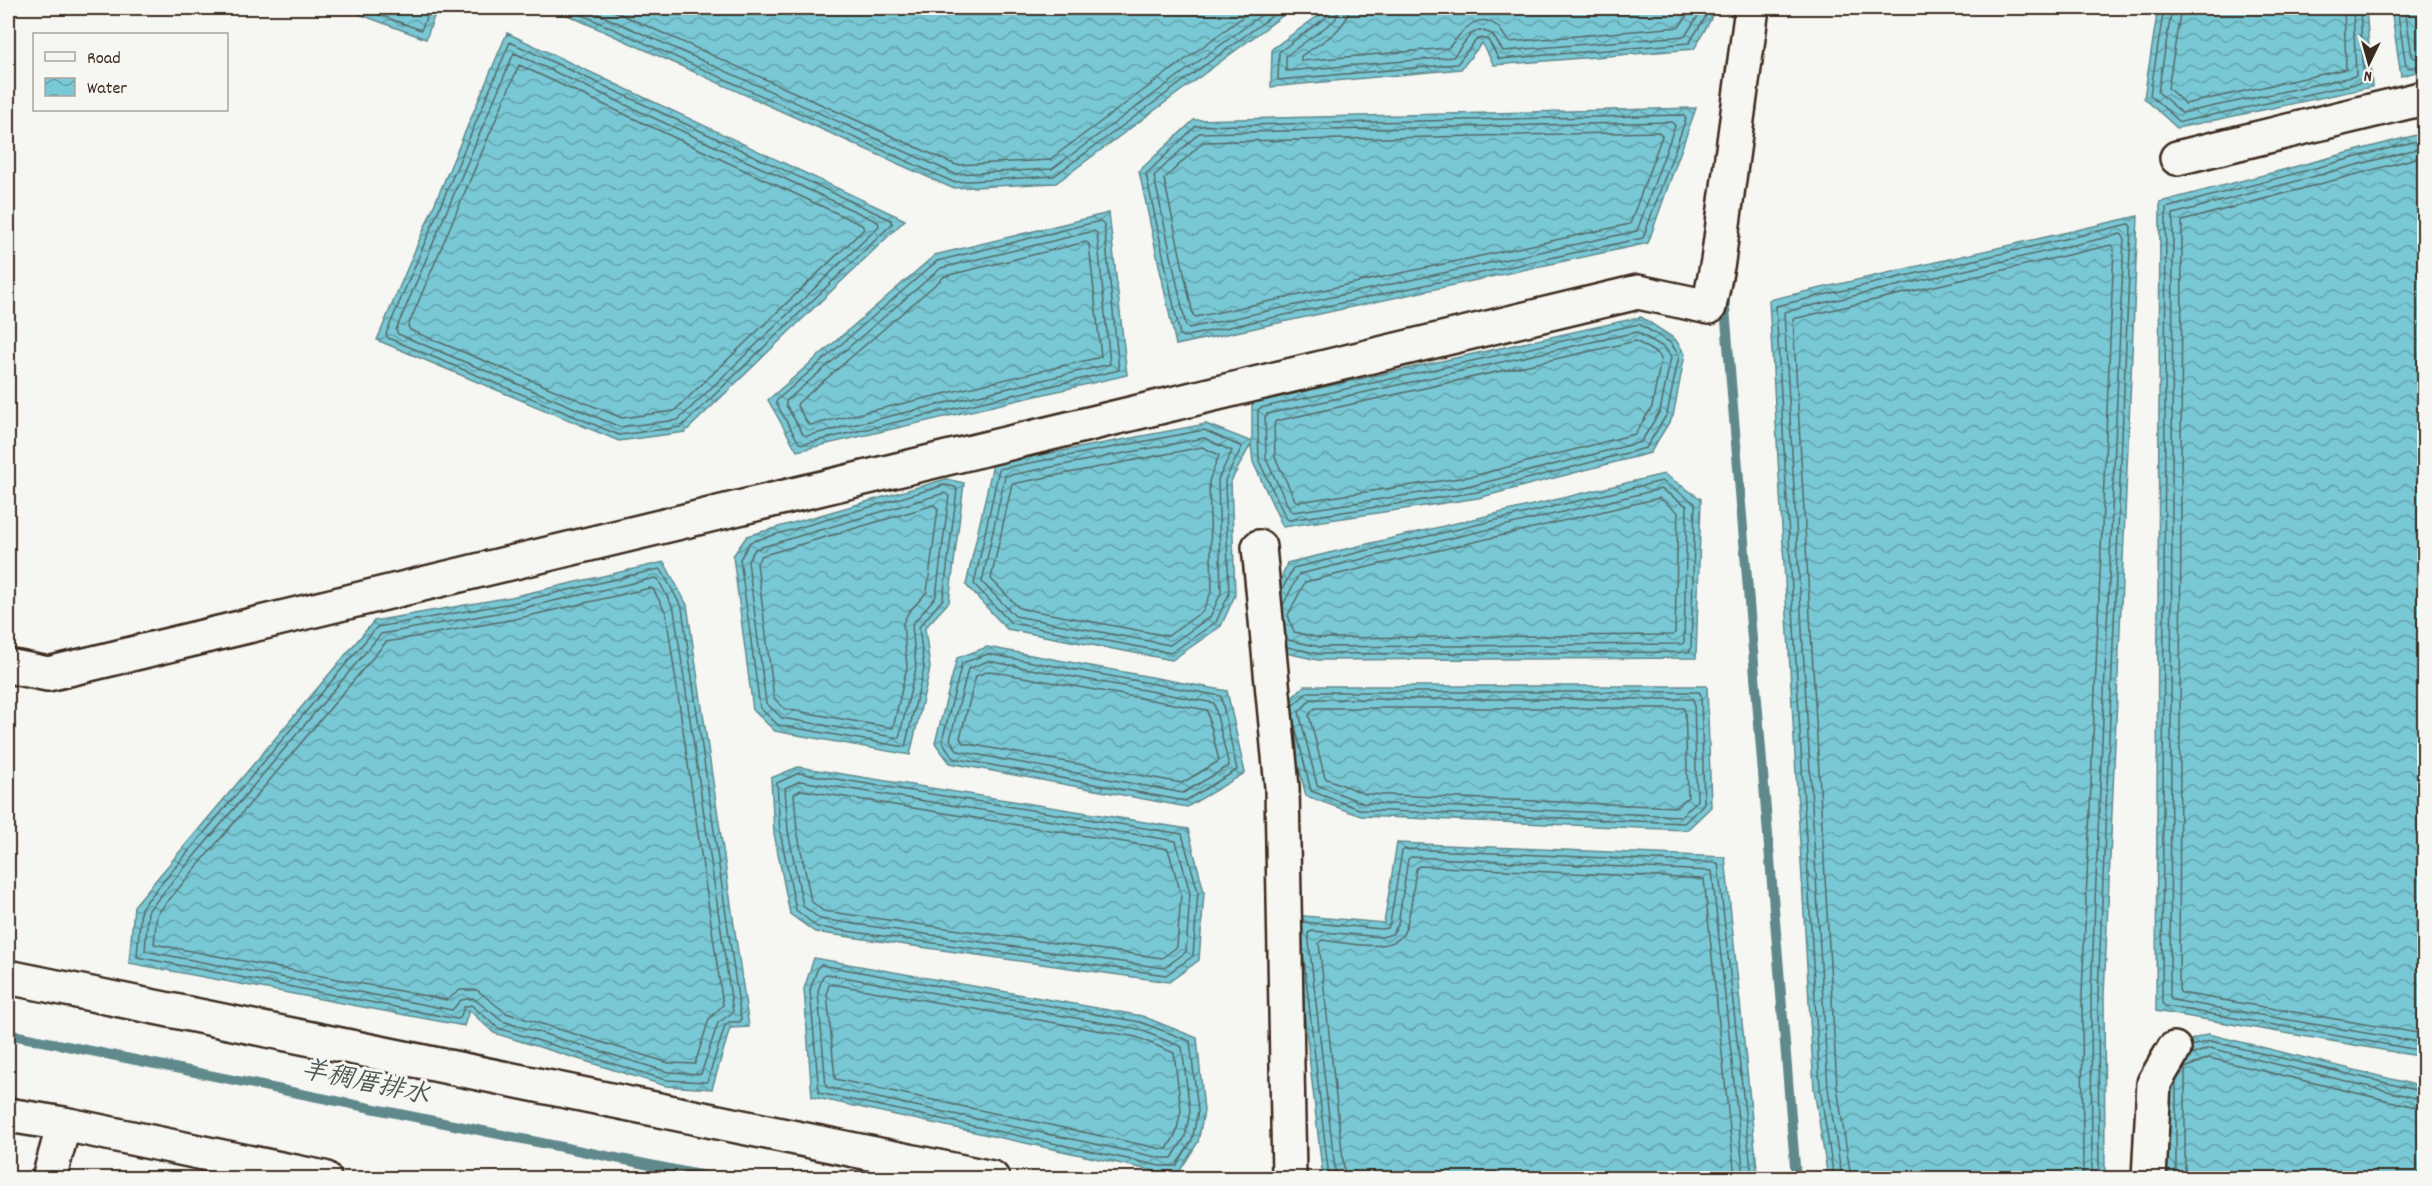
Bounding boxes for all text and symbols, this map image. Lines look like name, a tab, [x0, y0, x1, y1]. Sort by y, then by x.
legend	[33, 33, 228, 111]
north arrow	[2339, 33, 2399, 93]
text: Road	[87, 47, 121, 72]
text: N	[2363, 64, 2373, 87]
text: Water	[87, 77, 127, 102]
water label: 羊稠厝排水	[298, 1052, 433, 1116]

